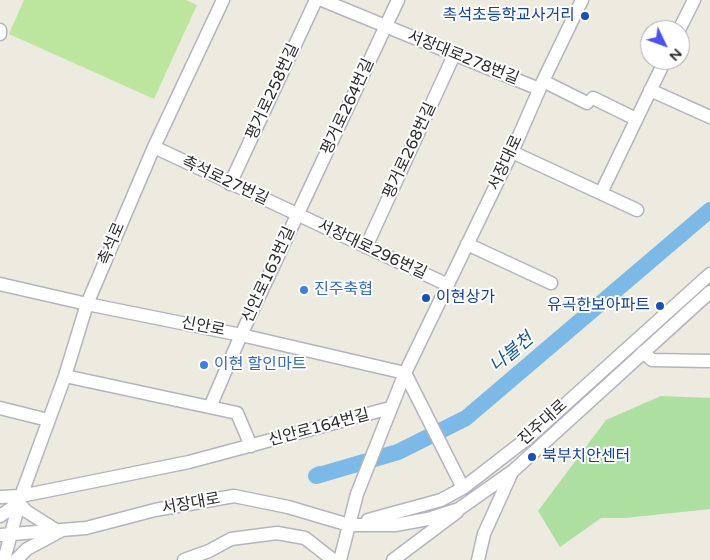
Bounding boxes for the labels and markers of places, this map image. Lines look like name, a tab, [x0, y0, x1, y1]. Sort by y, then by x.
place label: 촉석초등학교사거리	[443, 6, 575, 26]
marker: 촉석초등학교사거리	[579, 10, 591, 22]
place label: 진주축협	[314, 280, 373, 300]
marker: 진주축협	[298, 284, 310, 296]
place label: 이현상가	[436, 288, 495, 308]
marker: 이현상가	[420, 292, 432, 304]
place label: 유곡한보아파트	[547, 296, 650, 316]
marker: 유곡한보아파트	[654, 300, 666, 312]
place label: 이현 할인마트	[214, 355, 306, 375]
marker: 이현 할인마트	[198, 359, 210, 371]
place label: 북부치안센터	[542, 447, 630, 467]
marker: 북부치안센터	[526, 451, 538, 463]

